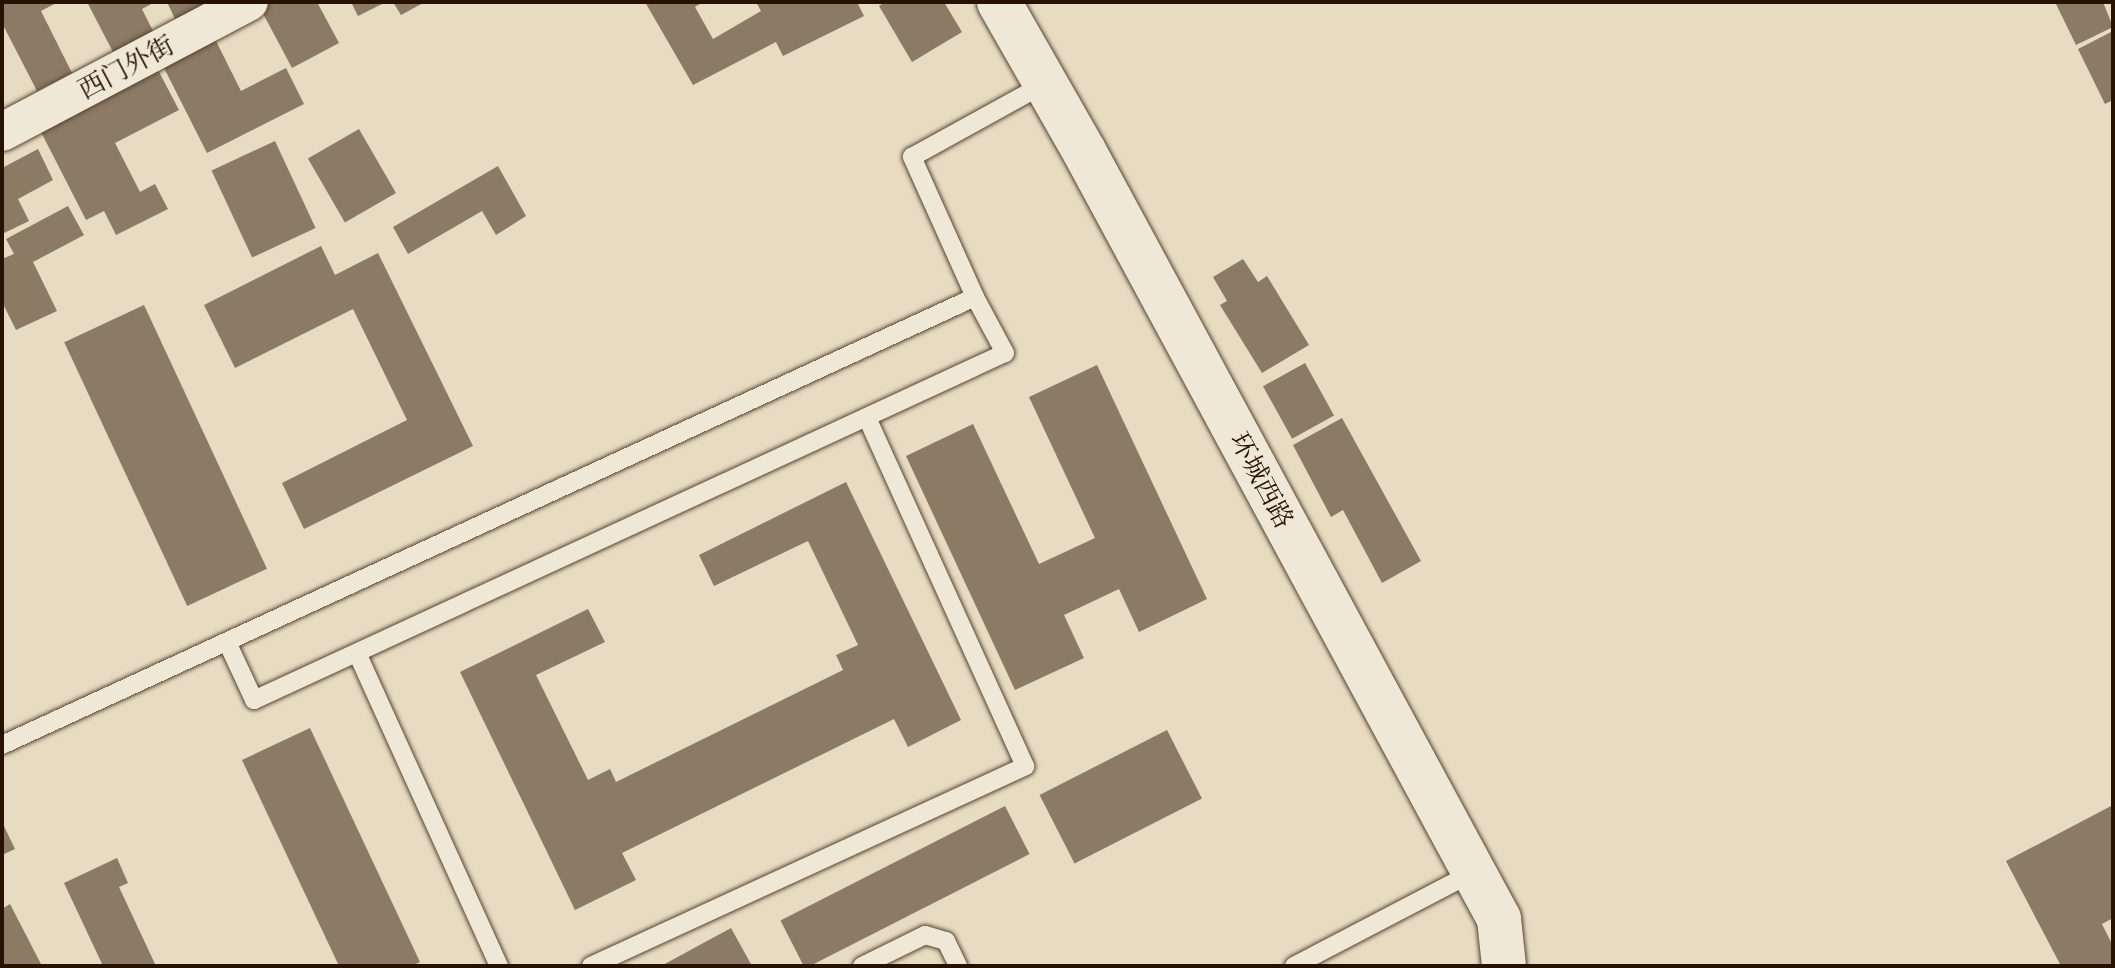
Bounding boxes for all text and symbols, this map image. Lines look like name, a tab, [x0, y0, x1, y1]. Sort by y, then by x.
street label: 西门外街	[73, 29, 179, 105]
street label: 环城西路	[1224, 427, 1300, 533]

